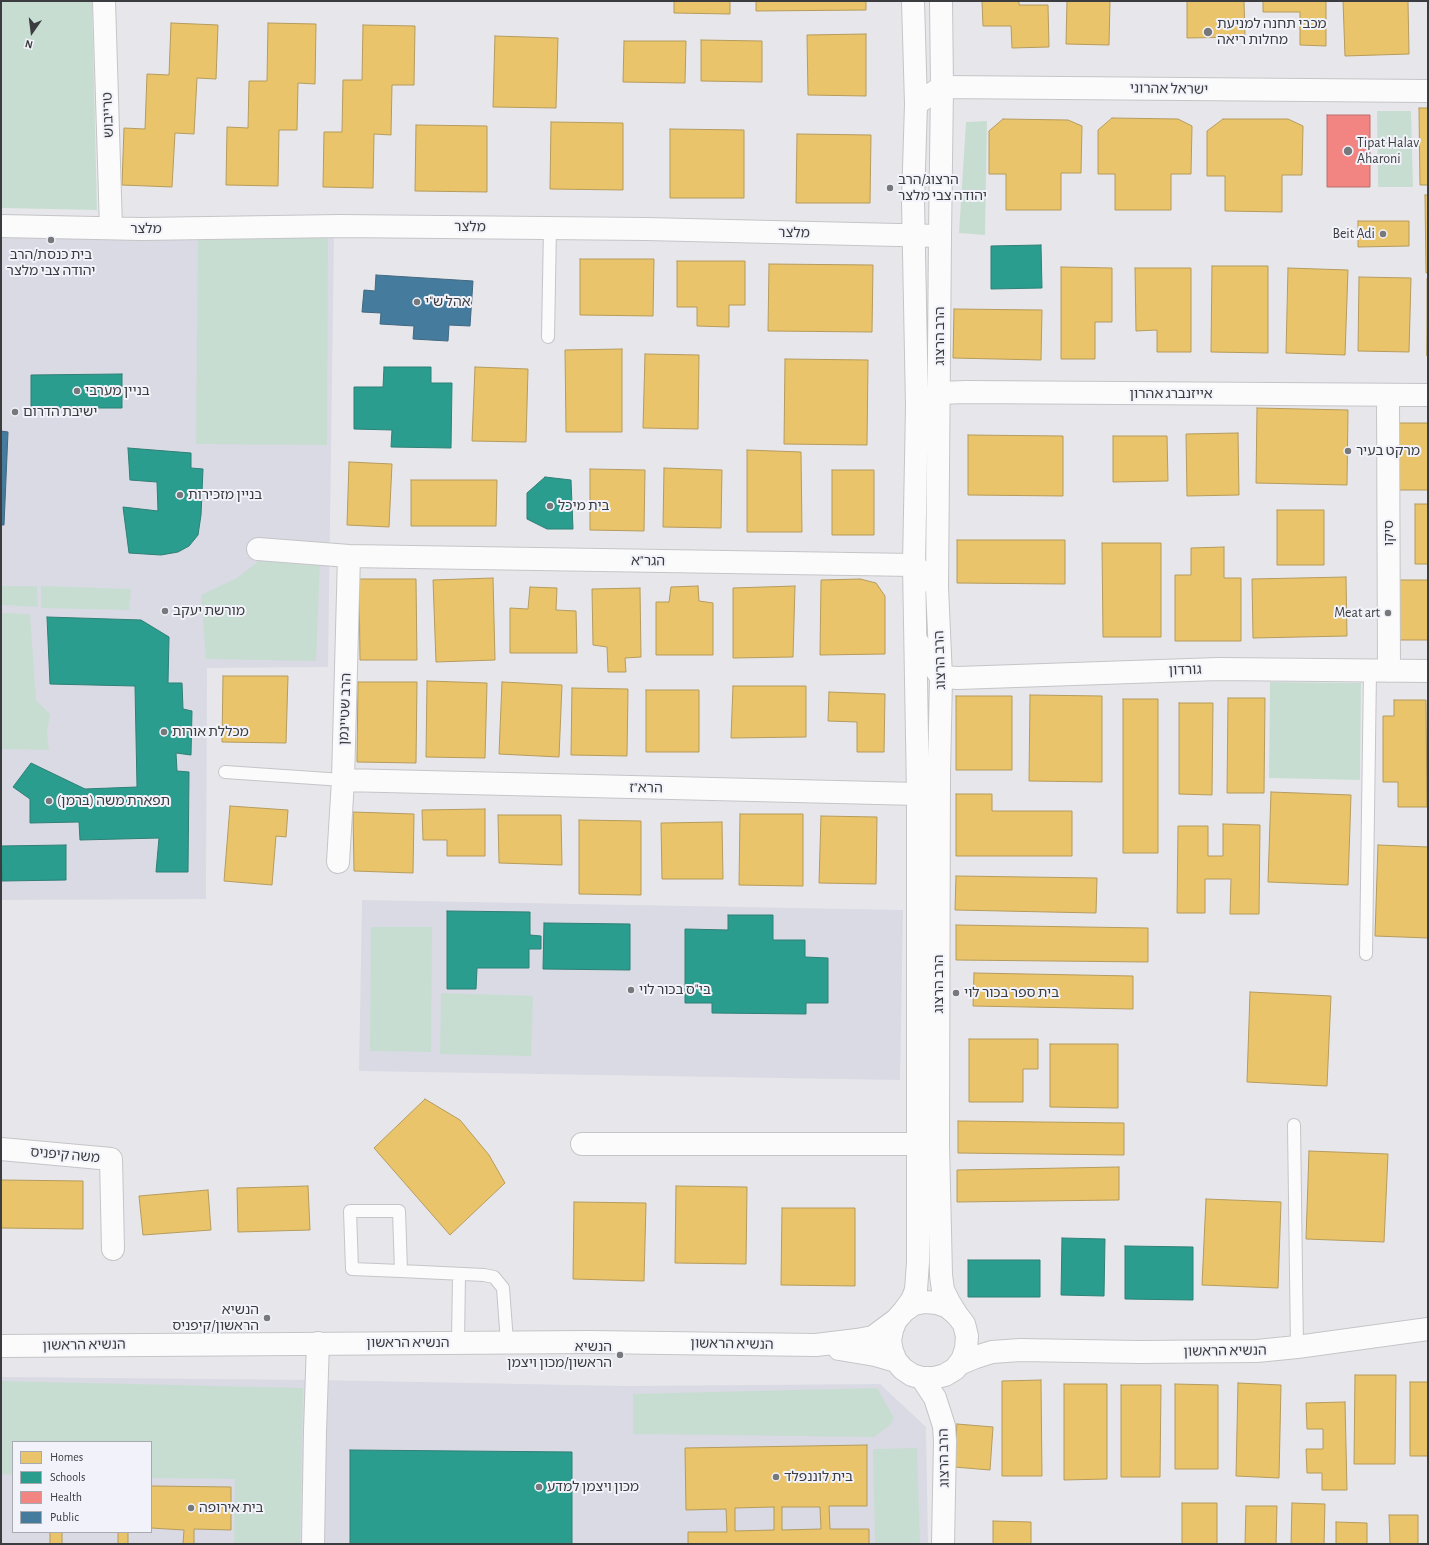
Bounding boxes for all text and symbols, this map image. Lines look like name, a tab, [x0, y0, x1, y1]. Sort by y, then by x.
north arrow	[12, 12, 52, 52]
place label: מכבי תחנה למניעת מחלות ריאה	[1217, 16, 1327, 48]
marker: מכבי תחנה למניעת מחלות ריאה	[1202, 26, 1214, 38]
text: N	[24, 38, 34, 50]
street label: ישראל אהרוני	[1130, 80, 1208, 98]
street label: טרייבוש	[99, 92, 117, 138]
place label: Tipat Halav Aharoni	[1357, 135, 1419, 168]
marker: Tipat Halav Aharoni	[1342, 145, 1354, 157]
place label: הרצוג/הרב יהודה צבי מלצר	[898, 172, 987, 204]
marker: הרצוג/הרב יהודה צבי מלצר	[885, 183, 895, 193]
street label: מלצר	[454, 218, 486, 236]
street label: מלצר	[130, 221, 162, 237]
street label: מלצר	[778, 224, 810, 242]
place label: Beit Adi	[1333, 226, 1375, 242]
marker: Beit Adi	[1378, 229, 1388, 239]
marker: בית כנסת/הרב יהודה צבי מלצר	[46, 235, 56, 245]
place label: בית כנסת/הרב יהודה צבי מלצר	[7, 247, 95, 280]
place label: אהל ש"י	[425, 294, 471, 310]
marker: אהל ש"י	[412, 297, 422, 307]
street label: הרב הרצוג	[932, 306, 948, 366]
place label: בניין מערבי	[85, 383, 150, 399]
marker: בניין מערבי	[72, 386, 82, 396]
street label: אייזנברג אהרון	[1129, 386, 1213, 402]
place label: ישיבת הדרום	[23, 404, 97, 420]
marker: ישיבת הדרום	[10, 407, 20, 417]
place label: מרקט בעיר	[1356, 443, 1420, 459]
marker: מרקט בעיר	[1343, 446, 1353, 456]
place label: בניין מזכירות	[188, 487, 262, 503]
marker: בניין מזכירות	[175, 490, 185, 500]
place label: בית מיכל	[558, 498, 610, 514]
marker: בית מיכל	[545, 501, 555, 511]
street label: סיקו	[1381, 520, 1397, 546]
street label: הגר"א	[631, 552, 665, 570]
place label: מורשת יעקב	[173, 603, 245, 619]
place label: Meat art	[1334, 605, 1380, 621]
marker: מורשת יעקב	[160, 606, 170, 616]
marker: Meat art	[1383, 608, 1393, 618]
street label: הרב הרצוג	[931, 630, 949, 690]
street label: גורדון	[1168, 661, 1202, 679]
street label: הרב שטיינמן	[335, 673, 355, 745]
place label: מכללת אורות	[172, 724, 249, 740]
marker: מכללת אורות	[159, 727, 169, 737]
street label: הרא"ז	[629, 779, 663, 797]
place label: תפארת משה (ברמן)	[57, 793, 170, 809]
marker: תפארת משה (ברמן)	[44, 796, 54, 806]
street label: הרב הרצוג	[931, 954, 947, 1014]
place label: בי"ס בכור לוי	[639, 982, 711, 998]
marker: בי"ס בכור לוי	[626, 985, 636, 995]
place label: בית ספר בכור לוי	[964, 985, 1059, 1001]
marker: בית ספר בכור לוי	[951, 988, 961, 998]
street label: משה קיפניס	[30, 1144, 100, 1166]
place label: הנשיא הראשון/קיפניס	[172, 1302, 259, 1334]
marker: הנשיא הראשון/קיפניס	[262, 1313, 272, 1323]
street label: הנשיא הראשון	[366, 1335, 450, 1351]
street label: הנשיא הראשון	[690, 1335, 774, 1353]
street label: הנשיא הראשון	[42, 1336, 126, 1354]
place label: הנשיא הראשון/מכון ויצמן	[507, 1339, 612, 1372]
street label: הנשיא הראשון	[1183, 1342, 1267, 1360]
marker: הנשיא הראשון/מכון ויצמן	[615, 1350, 625, 1360]
street label: הרב הרצוג	[935, 1428, 953, 1488]
legend	[12, 1441, 152, 1533]
text: Homes	[50, 1451, 83, 1463]
place label: בית לוננפלד	[784, 1469, 853, 1485]
text: Schools	[50, 1471, 85, 1483]
marker: בית לוננפלד	[771, 1472, 781, 1482]
place label: מכון ויצמן למדע	[547, 1479, 639, 1495]
marker: מכון ויצמן למדע	[534, 1482, 544, 1492]
text: Health	[50, 1491, 82, 1503]
place label: בית אירופה	[199, 1500, 264, 1516]
marker: בית אירופה	[186, 1503, 196, 1513]
text: Public	[50, 1511, 79, 1523]

